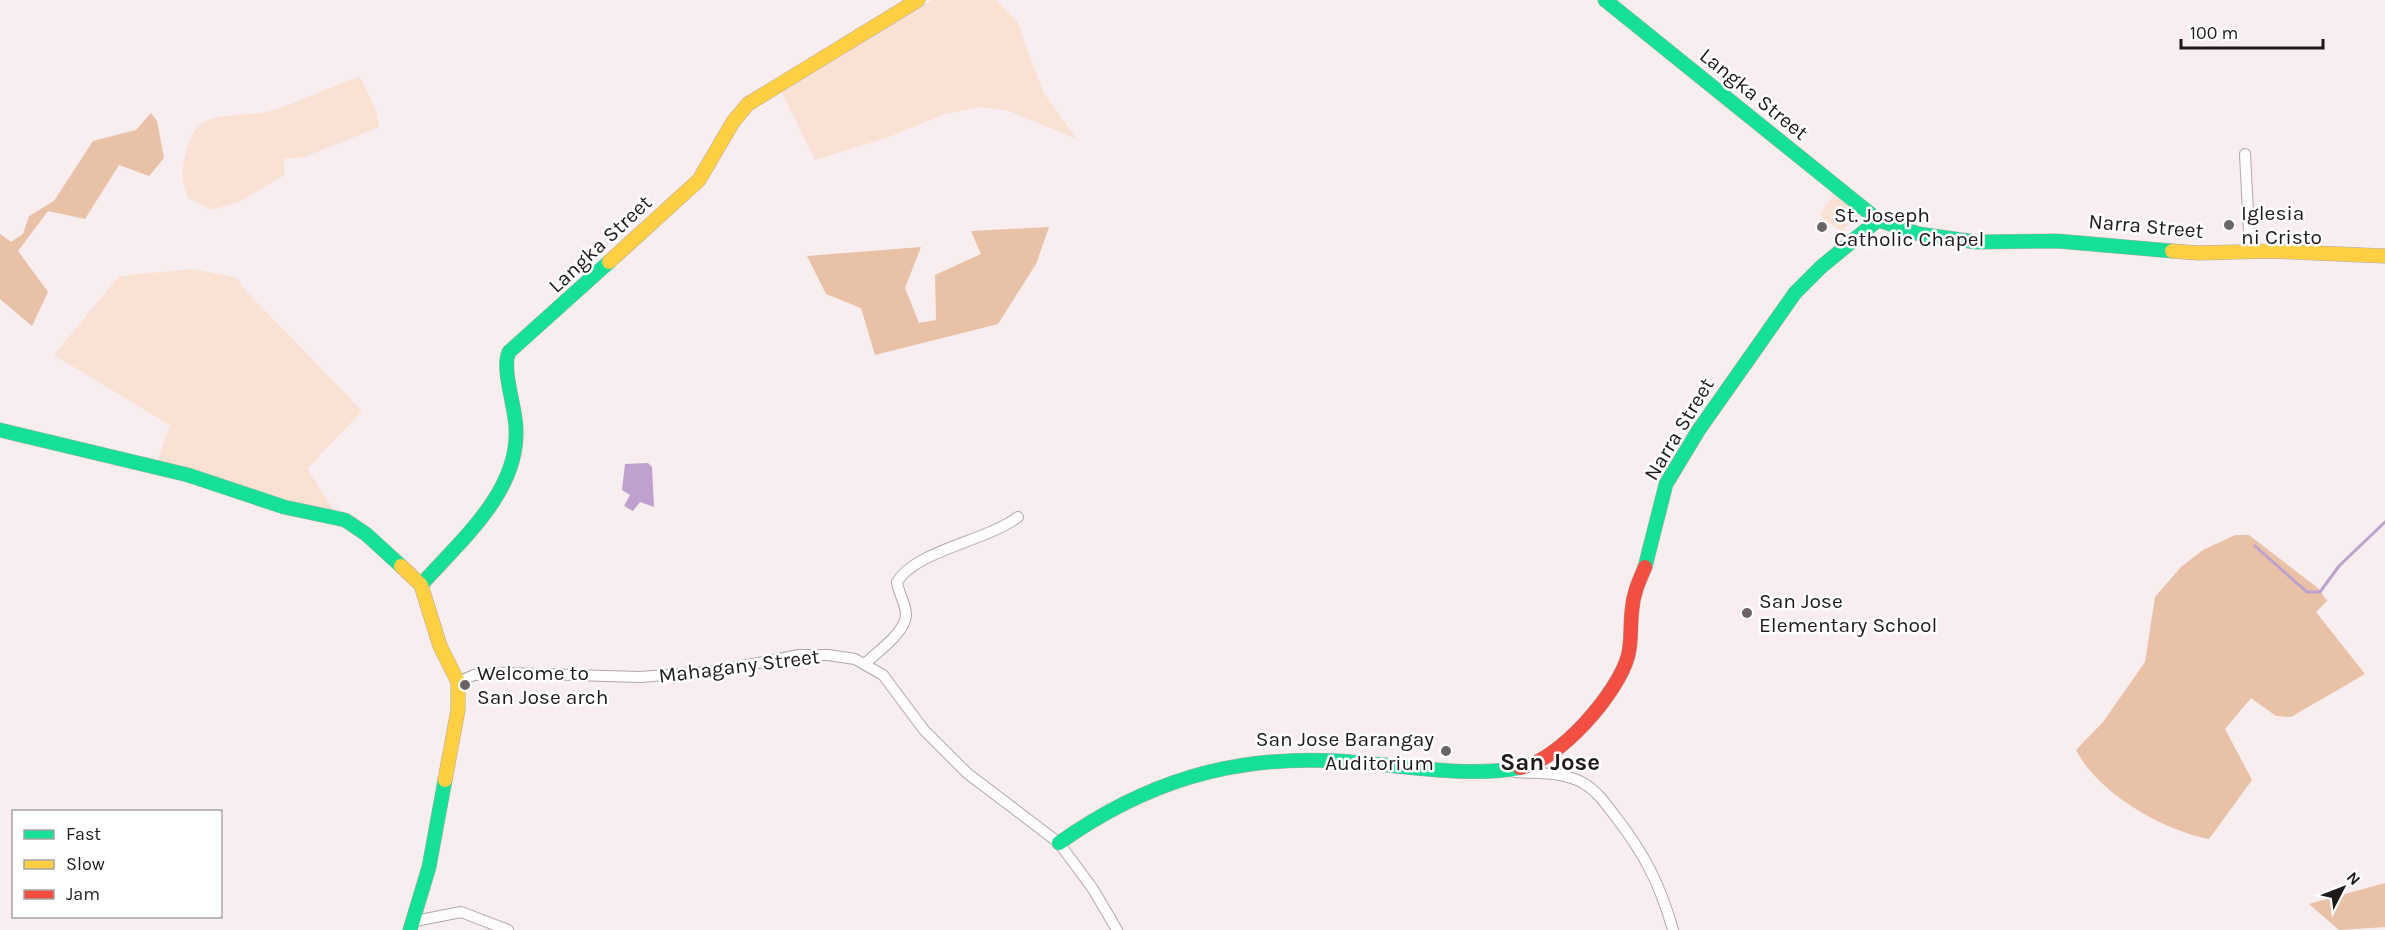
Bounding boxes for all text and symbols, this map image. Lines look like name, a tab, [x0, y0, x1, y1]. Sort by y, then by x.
scale bar	[2181, 12, 2324, 50]
text: 100 m	[2190, 22, 2238, 44]
street label: Langka Street	[1695, 43, 1813, 145]
street label: Langka Street	[544, 190, 657, 298]
place label: Iglesia ni Cristo	[2241, 201, 2322, 249]
place label: St. Joseph Catholic Chapel	[1834, 203, 1985, 251]
street label: Narra Street	[2088, 209, 2205, 243]
marker: Iglesia ni Cristo	[2222, 218, 2236, 232]
marker: St. Joseph Catholic Chapel	[1815, 220, 1829, 234]
street label: Narra Street	[1639, 373, 1719, 485]
place label: San Jose Elementary School	[1759, 589, 1937, 637]
marker: San Jose Elementary School	[1740, 606, 1754, 620]
street label: Mahagany Street	[657, 644, 821, 688]
place label: Welcome to San Jose arch	[477, 661, 608, 709]
marker: Welcome to San Jose arch	[458, 678, 472, 692]
place label: San Jose Barangay Auditorium	[1256, 727, 1434, 775]
marker: San Jose Barangay Auditorium	[1439, 744, 1453, 758]
district label: San Jose	[1500, 748, 1600, 776]
legend	[12, 810, 222, 918]
text: Fast	[66, 823, 101, 845]
text: Slow	[66, 853, 105, 875]
north arrow	[2313, 858, 2373, 918]
text: N	[2343, 868, 2365, 889]
text: Jam	[66, 883, 100, 905]

